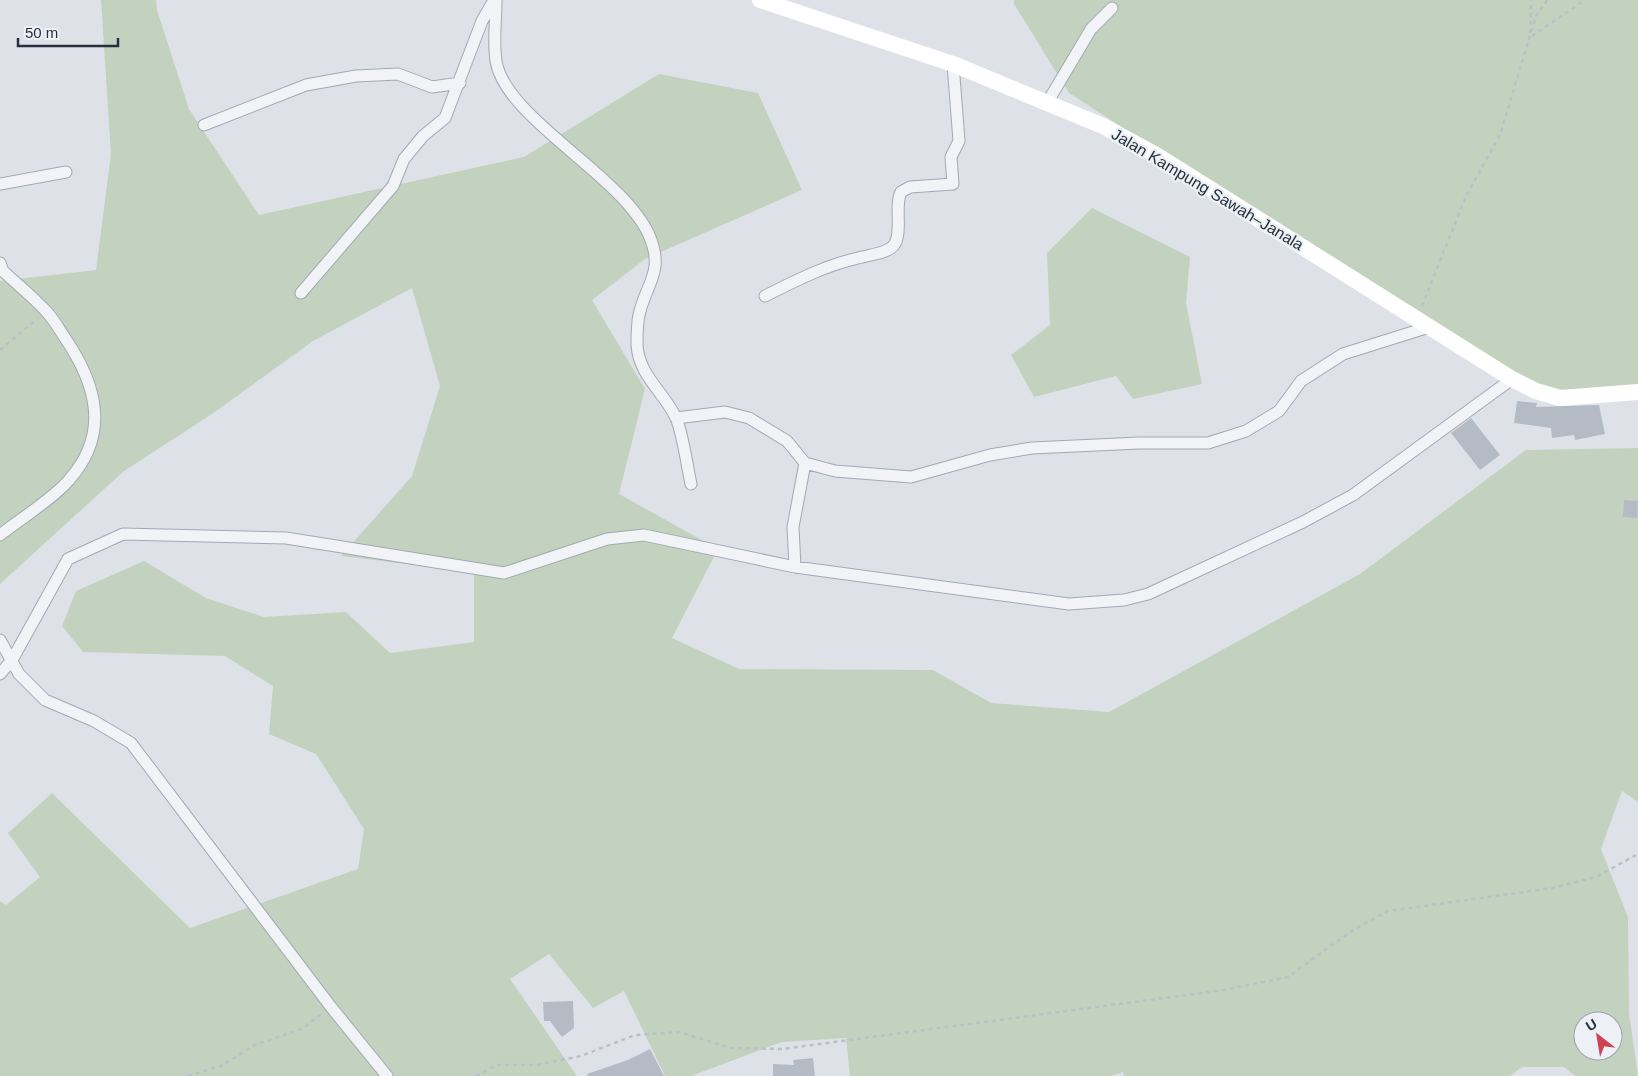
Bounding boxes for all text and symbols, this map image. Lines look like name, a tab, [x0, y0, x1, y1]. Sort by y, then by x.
scale bar	[18, 15, 118, 47]
text: 50 m	[25, 24, 58, 41]
street label: Jalan Kampung Sawah–Janala	[1109, 125, 1307, 254]
north arrow	[1573, 1011, 1623, 1061]
text: U	[1583, 1015, 1600, 1034]

